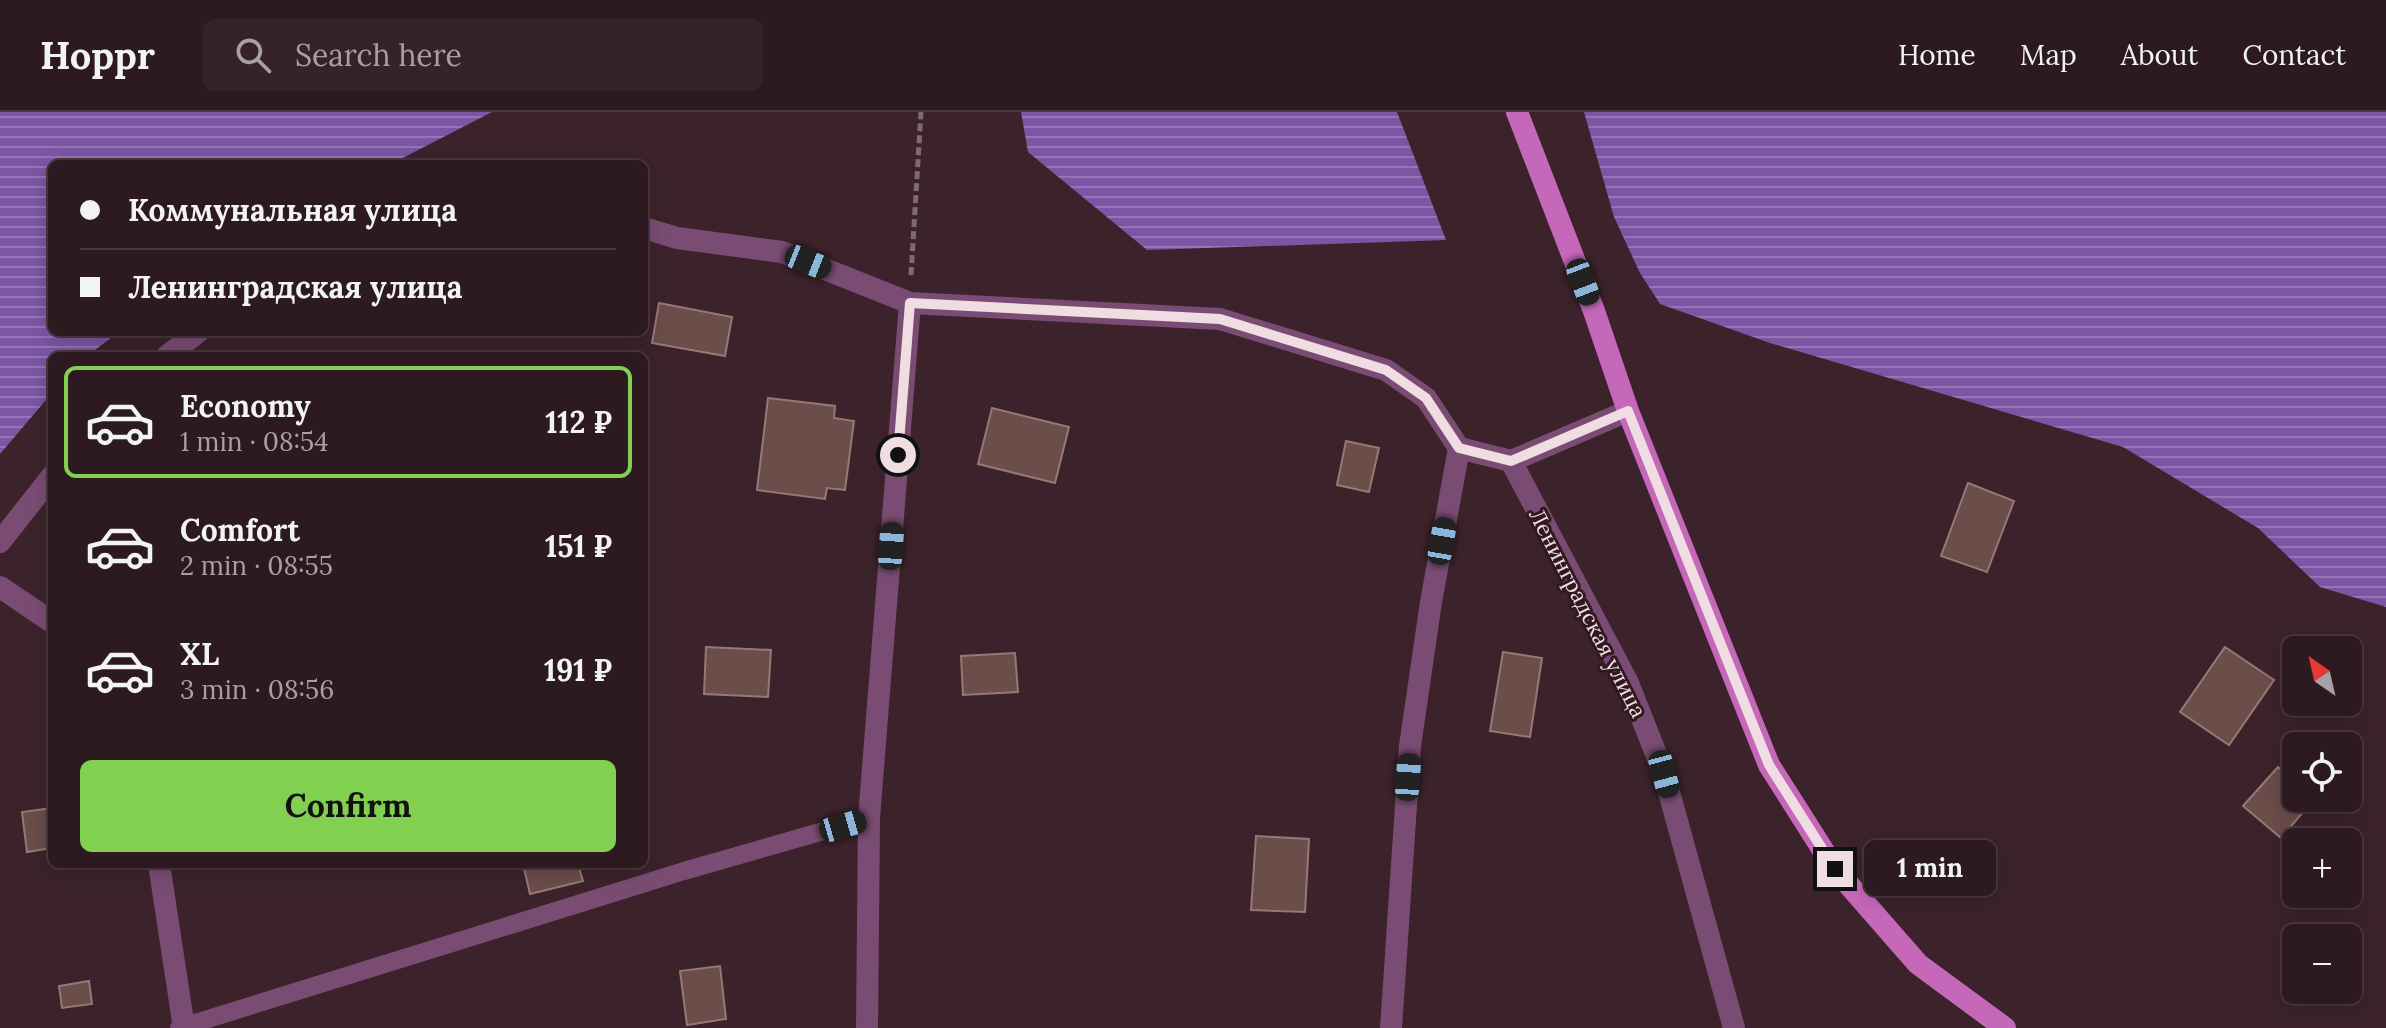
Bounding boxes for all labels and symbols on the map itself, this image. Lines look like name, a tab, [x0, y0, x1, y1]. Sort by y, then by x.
car	[781, 242, 835, 282]
car	[1563, 255, 1603, 309]
route start	[880, 437, 916, 473]
street label: Ленинградская улица	[1523, 504, 1653, 722]
car	[1426, 515, 1458, 567]
car	[877, 521, 905, 571]
north arrow	[2282, 636, 2362, 716]
car	[1646, 748, 1682, 800]
car	[1394, 752, 1422, 802]
car	[817, 808, 869, 844]
callout: 1 min	[1863, 841, 1995, 897]
route end	[1817, 851, 1853, 887]

